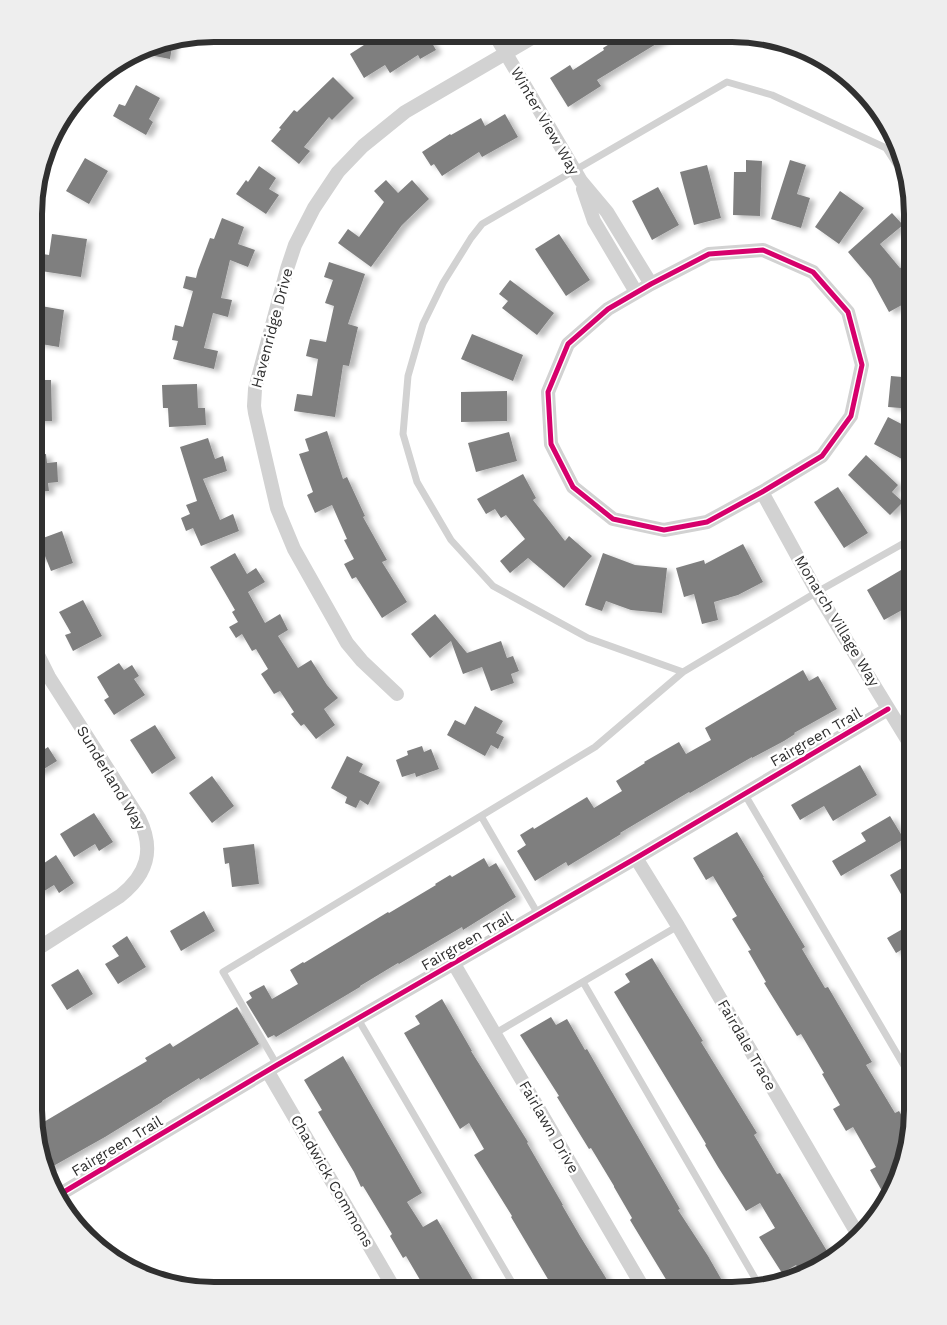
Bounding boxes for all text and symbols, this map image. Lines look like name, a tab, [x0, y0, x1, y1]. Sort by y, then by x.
street label: Winter View Way	[507, 64, 583, 178]
street label: Havenridge Drive	[247, 266, 297, 390]
street label: Monarch Village Way	[791, 552, 883, 690]
street label: Fairgreen Trail	[767, 703, 865, 770]
street label: Sunderland Way	[73, 723, 149, 834]
street label: Fairgreen Trail	[418, 907, 516, 974]
street label: Fairdale Trace	[714, 996, 780, 1094]
street label: Fairlawn Drive	[515, 1077, 583, 1177]
street label: Fairgreen Trail	[68, 1112, 166, 1180]
street label: Chadwick Commons	[287, 1112, 377, 1250]

